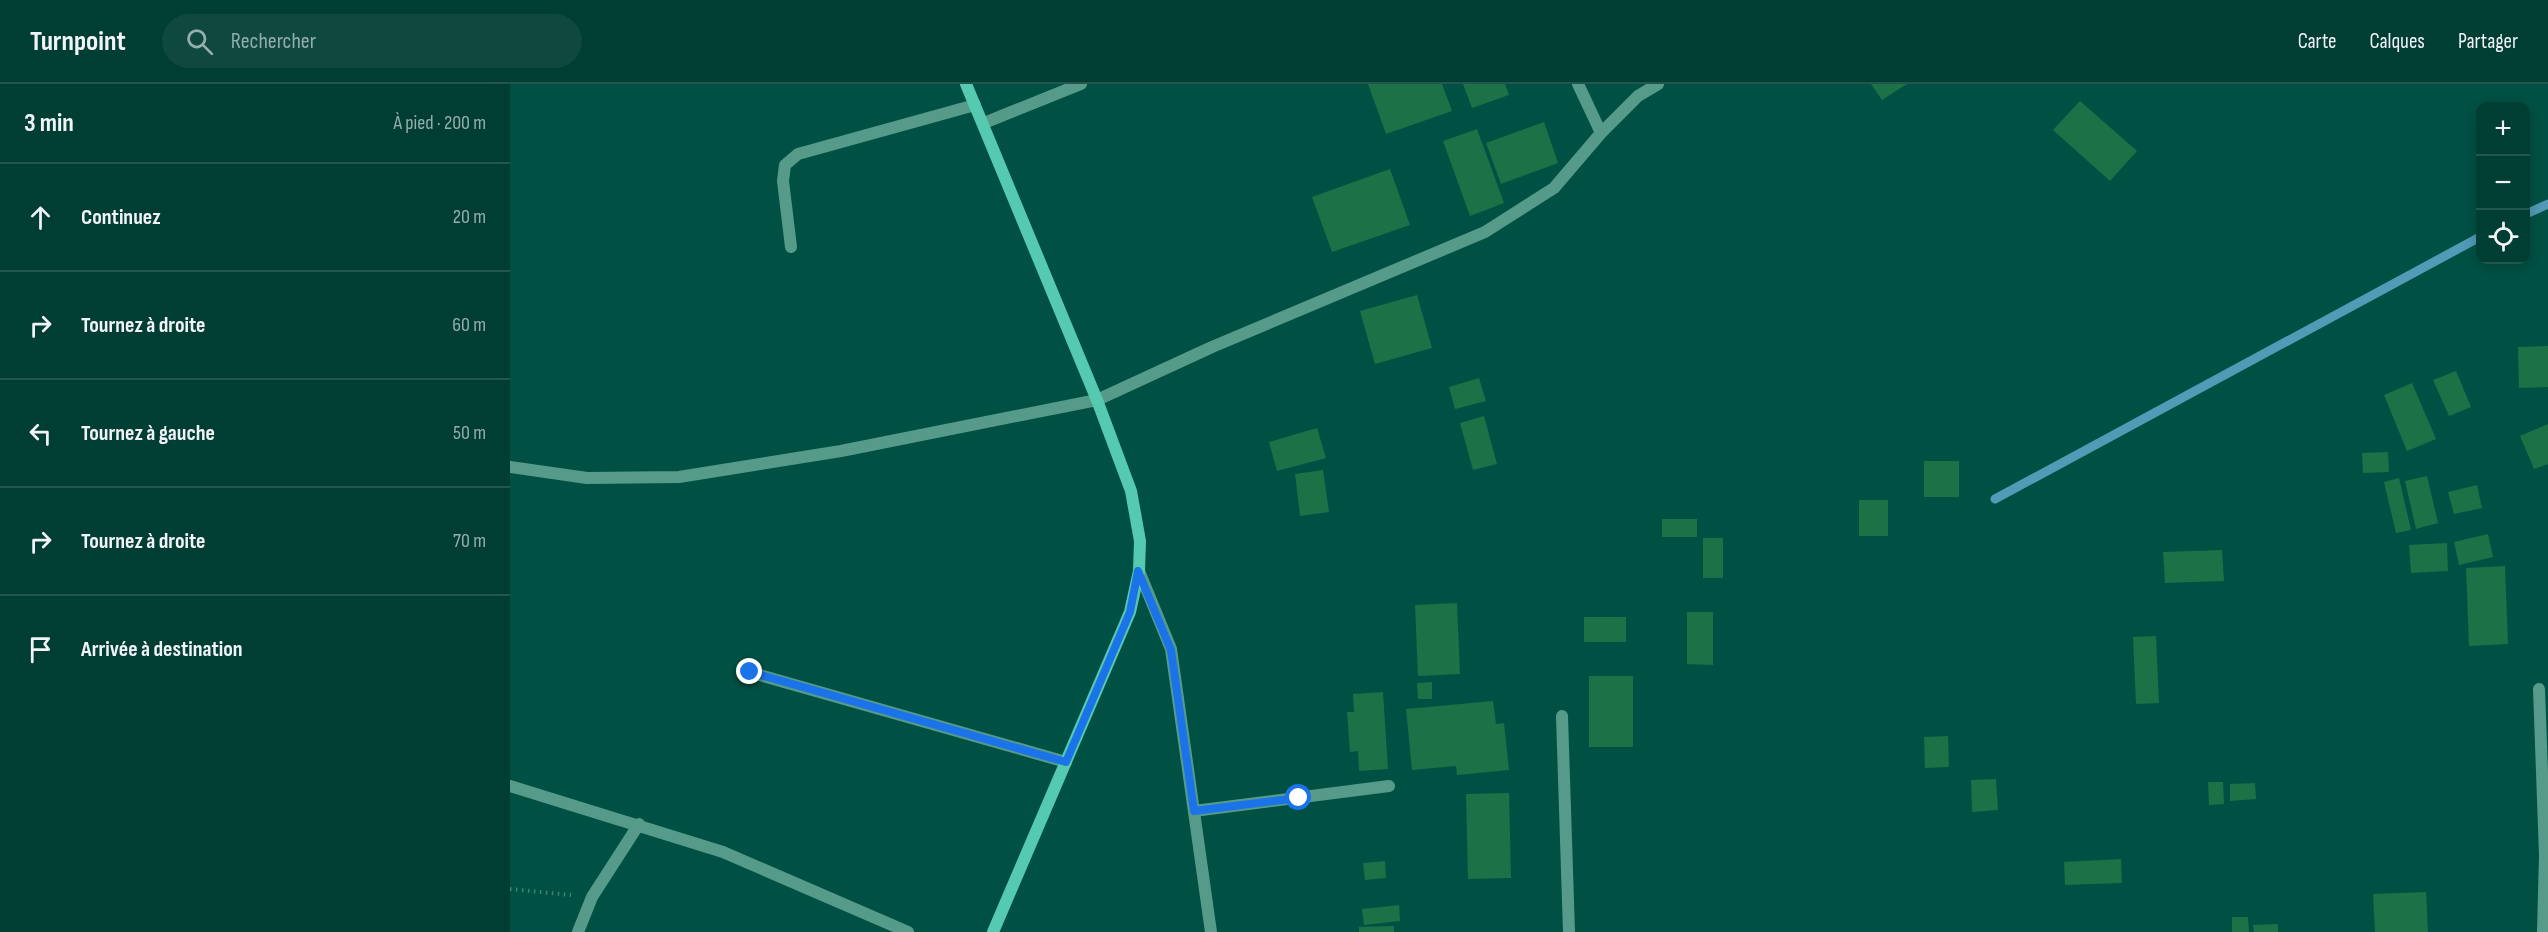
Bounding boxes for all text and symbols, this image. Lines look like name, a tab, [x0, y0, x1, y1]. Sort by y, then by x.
search box	[162, 14, 582, 68]
text: Turnpoint	[30, 25, 126, 58]
icon: search	[183, 25, 216, 58]
text: Rechercher	[231, 28, 316, 55]
text: Carte	[2298, 29, 2337, 54]
text: Calques	[2370, 29, 2425, 54]
text: Partager	[2458, 29, 2518, 54]
map controls	[2476, 102, 2530, 264]
button: +	[2476, 102, 2530, 156]
text: 3 min	[24, 108, 74, 139]
text: À pied · 200 m	[393, 111, 486, 135]
button: −	[2476, 156, 2530, 210]
icon: ahead	[24, 201, 57, 234]
text: Continuez	[81, 204, 161, 231]
text: 20 m	[453, 205, 486, 229]
button: locate	[2476, 210, 2530, 264]
icon: right	[24, 309, 57, 342]
text: Tournez à droite	[81, 312, 206, 339]
text: 60 m	[452, 313, 486, 337]
icon: left	[24, 417, 57, 450]
text: Tournez à gauche	[81, 420, 215, 447]
text: 50 m	[453, 421, 486, 445]
icon: right	[24, 525, 57, 558]
text: Tournez à droite	[81, 528, 206, 555]
text: 70 m	[453, 529, 486, 553]
icon: arrive	[24, 633, 57, 666]
text: Arrivée à destination	[81, 636, 243, 663]
route end	[736, 658, 762, 684]
route start	[1285, 784, 1311, 810]

